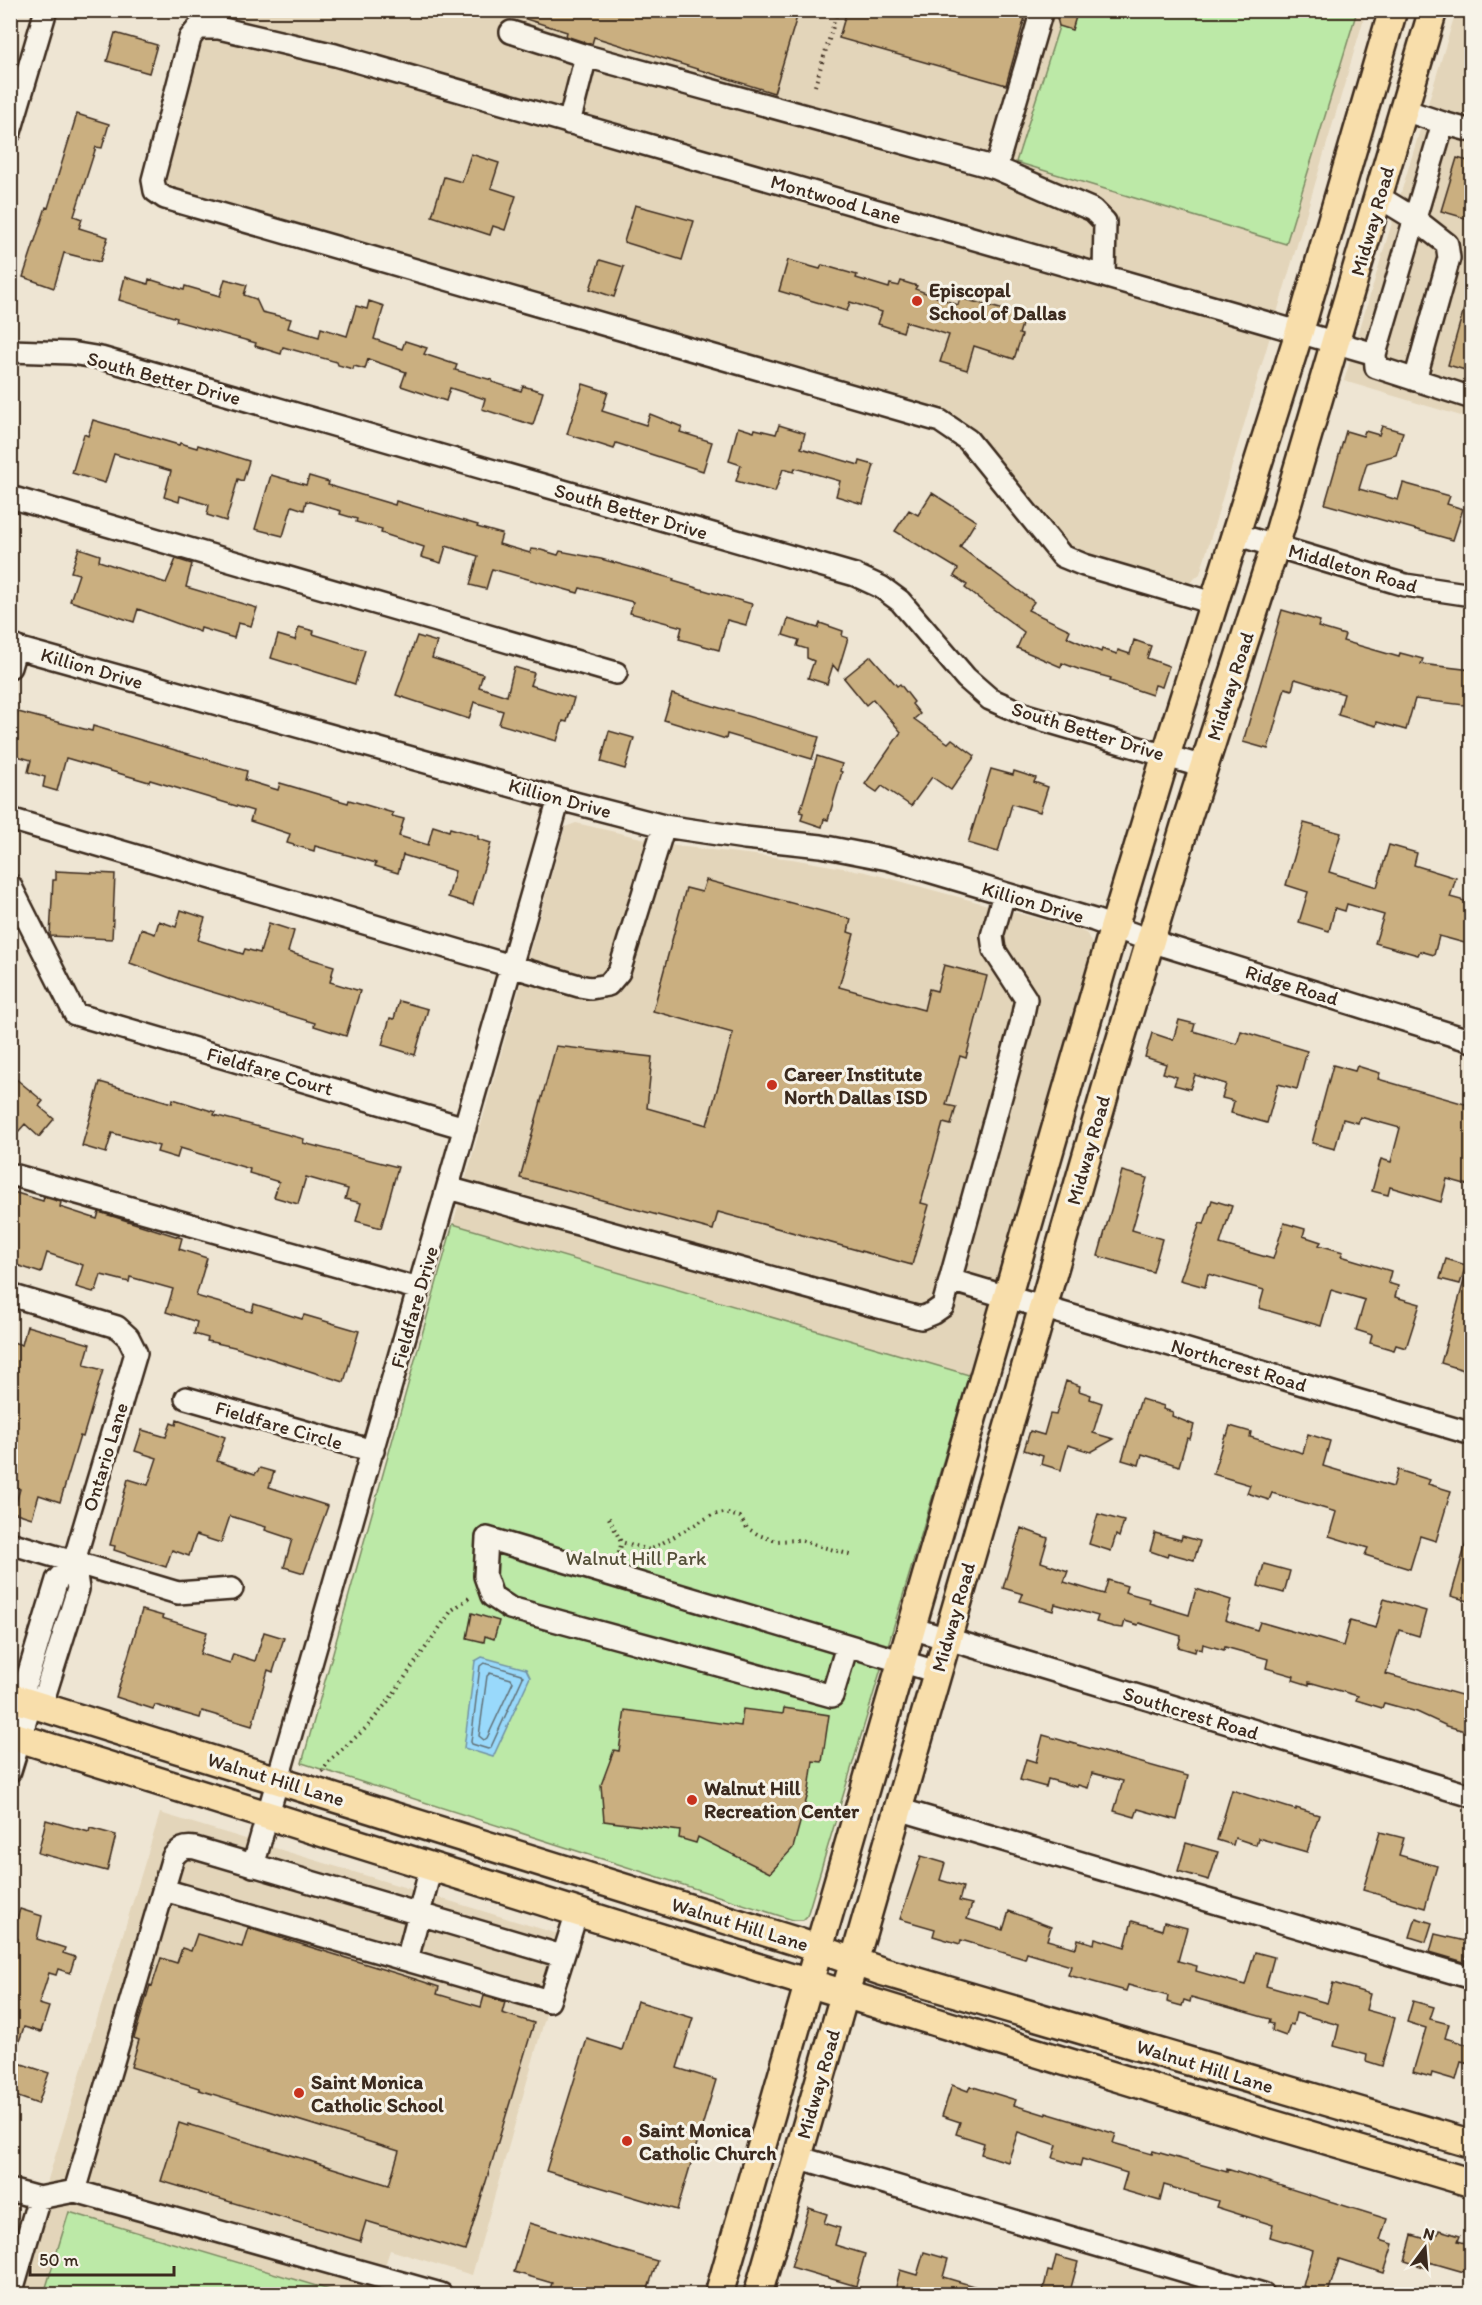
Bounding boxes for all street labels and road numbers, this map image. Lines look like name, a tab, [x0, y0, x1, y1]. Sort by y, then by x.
street label: Midway Road	[1345, 163, 1399, 279]
street label: Montwood Lane	[768, 169, 904, 229]
street label: South Better Drive	[84, 346, 244, 410]
street label: South Better Drive	[552, 478, 710, 544]
street label: Middleton Road	[1286, 538, 1421, 598]
street label: Midway Road	[1201, 629, 1259, 743]
street label: Killion Drive	[38, 642, 146, 694]
street label: South Better Drive	[1009, 696, 1167, 766]
street label: Killion Drive	[506, 773, 614, 823]
street label: Killion Drive	[979, 876, 1087, 928]
street label: Ridge Road	[1242, 959, 1342, 1011]
street label: Fieldfare Court	[204, 1041, 336, 1101]
street label: Midway Road	[1061, 1092, 1115, 1208]
street label: Fieldfare Drive	[385, 1243, 443, 1371]
street label: Northcrest Road	[1168, 1333, 1310, 1397]
street label: Fieldfare Circle	[213, 1395, 345, 1455]
street label: Ontario Lane	[77, 1400, 133, 1514]
street label: Midway Road	[926, 1559, 980, 1675]
street label: Southcrest Road	[1120, 1681, 1262, 1745]
street label: Walnut Hill Lane	[205, 1747, 347, 1811]
street label: Walnut Hill Lane	[669, 1892, 811, 1956]
street label: Midway Road	[791, 2026, 845, 2142]
street label: Walnut Hill Lane	[1134, 2034, 1276, 2098]

